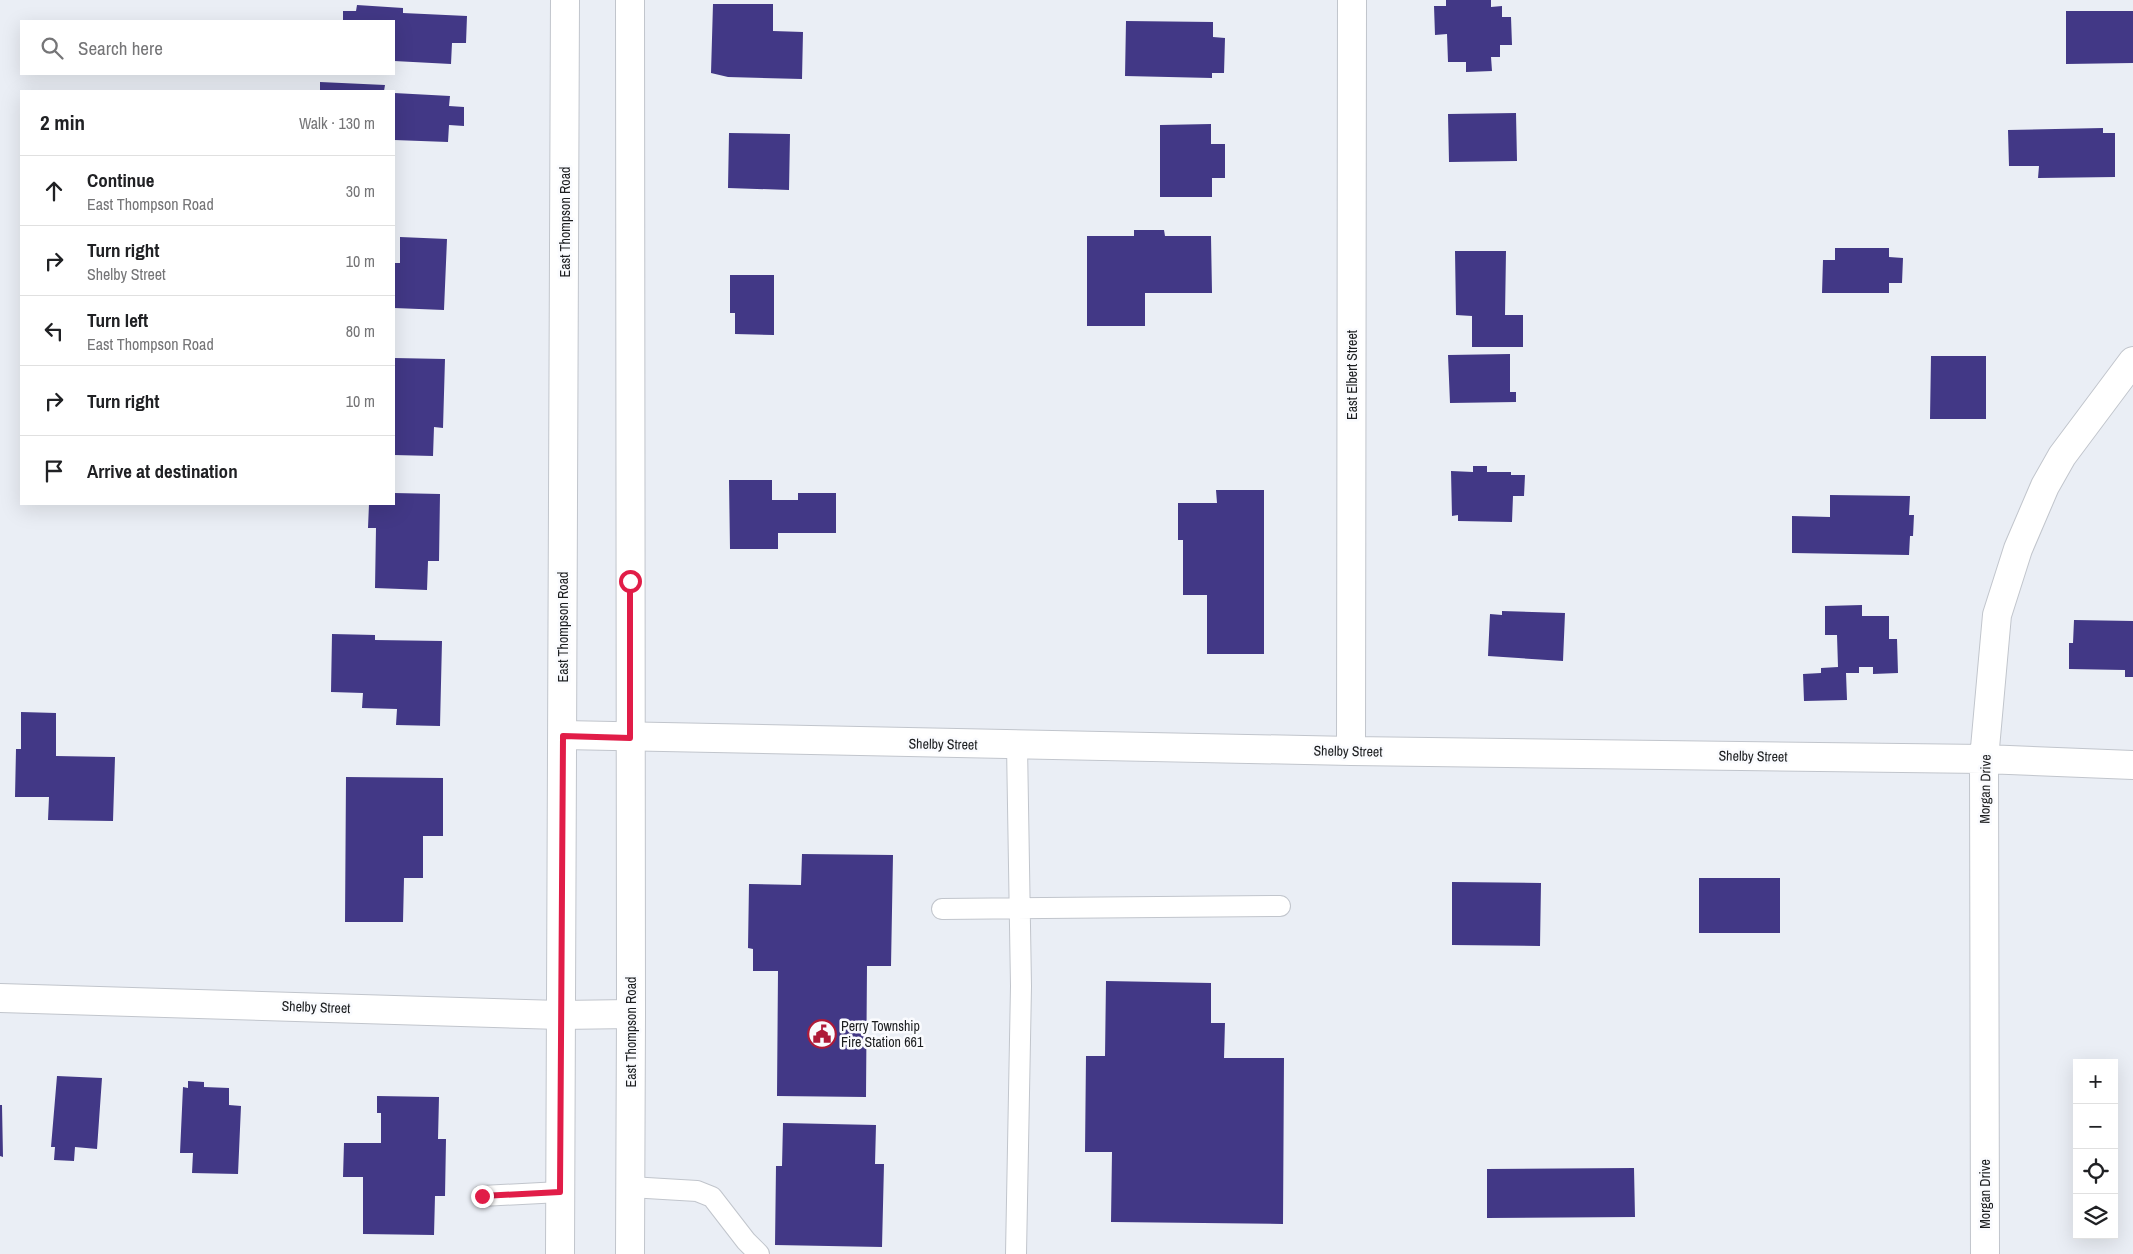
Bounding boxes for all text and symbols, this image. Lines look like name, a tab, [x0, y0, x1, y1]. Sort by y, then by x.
search box	[20, 20, 395, 75]
icon: search	[38, 34, 66, 62]
text: Search here	[78, 35, 163, 61]
text: 2 min	[40, 108, 85, 137]
text: Walk · 130 m	[299, 112, 375, 134]
text: Continue	[87, 167, 155, 193]
street label: East Thompson Road	[556, 167, 574, 277]
icon: ahead	[40, 177, 68, 205]
text: 30 m	[346, 180, 375, 202]
text: East Thompson Road	[87, 193, 214, 215]
text: Turn right	[87, 237, 159, 263]
icon: right	[40, 247, 68, 275]
text: 10 m	[346, 250, 375, 272]
text: Shelby Street	[87, 263, 166, 285]
text: Turn left	[87, 307, 148, 333]
icon: left	[40, 317, 68, 345]
text: 80 m	[346, 320, 375, 342]
street label: East Elbert Street	[1343, 330, 1361, 420]
text: East Thompson Road	[87, 333, 214, 355]
icon: right	[40, 387, 68, 415]
text: Turn right	[87, 388, 159, 414]
text: 10 m	[346, 390, 375, 412]
icon: arrive	[40, 457, 68, 485]
text: Arrive at destination	[87, 458, 238, 484]
route start	[619, 570, 642, 593]
street label: East Thompson Road	[554, 572, 572, 682]
street label: Shelby Street	[908, 734, 978, 754]
street label: Shelby Street	[1313, 741, 1383, 761]
street label: Shelby Street	[1718, 746, 1788, 766]
street label: Morgan Drive	[1975, 754, 1995, 824]
street label: East Thompson Road	[622, 977, 640, 1087]
street label: Shelby Street	[281, 997, 351, 1017]
place label: Perry Township Fire Station 661	[841, 1017, 924, 1051]
public building icon: Perry Township Fire Station 661	[807, 1019, 837, 1049]
map controls	[2073, 1059, 2118, 1239]
button: +	[2073, 1059, 2118, 1104]
button: −	[2073, 1104, 2118, 1149]
button: locate	[2073, 1149, 2118, 1194]
street label: Morgan Drive	[1976, 1159, 1994, 1229]
route end	[471, 1185, 494, 1208]
button: layers	[2073, 1194, 2118, 1239]

